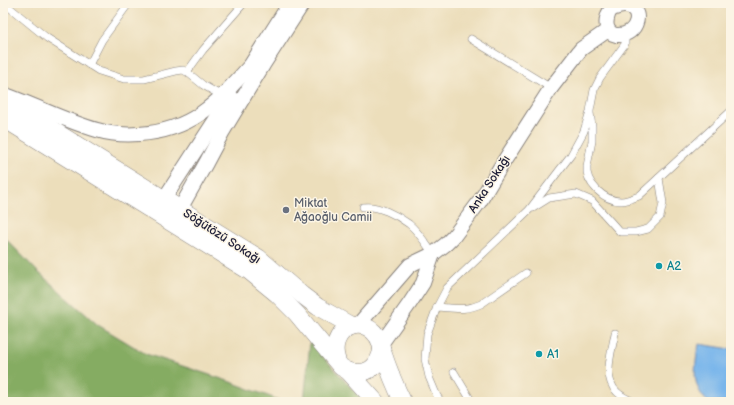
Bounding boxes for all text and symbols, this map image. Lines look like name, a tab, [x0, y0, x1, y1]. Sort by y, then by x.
street label: Anka Sokağı	[465, 152, 514, 216]
place label: Miktat Ağaoğlu Camii	[294, 196, 372, 225]
marker: Miktat Ağaoğlu Camii	[281, 205, 291, 215]
street label: Söğütözü Sokağı	[180, 206, 263, 267]
place label: A2	[667, 259, 681, 274]
marker: A2	[654, 261, 664, 271]
place label: A1	[547, 347, 559, 362]
marker: A1	[534, 349, 544, 359]

